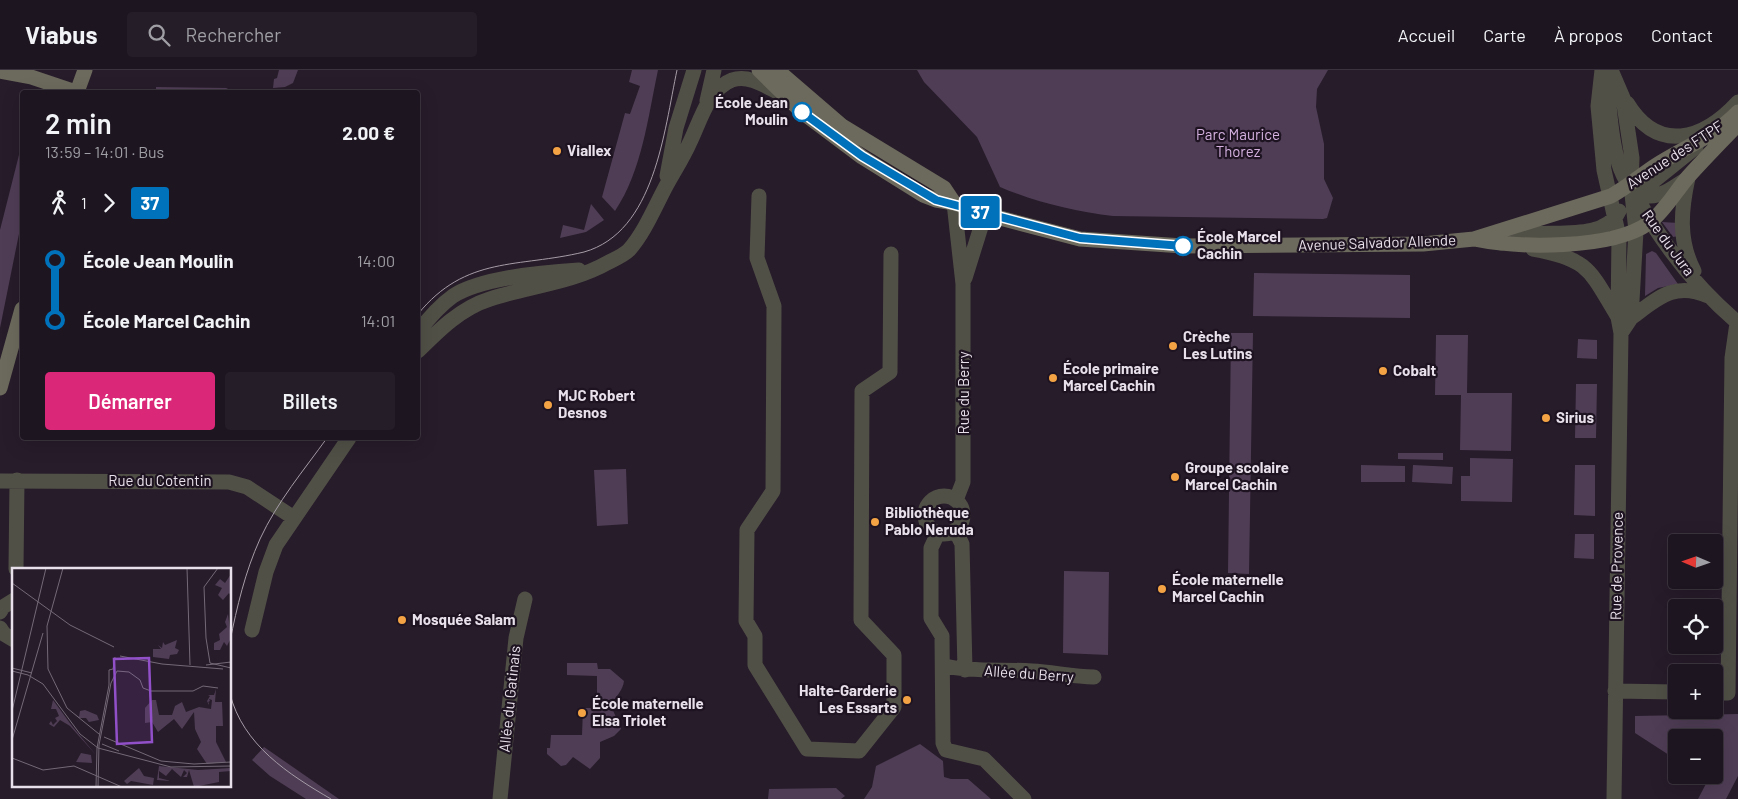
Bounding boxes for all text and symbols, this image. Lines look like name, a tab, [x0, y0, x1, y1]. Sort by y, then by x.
search box	[127, 12, 477, 57]
text: Viabus	[25, 20, 97, 49]
icon: search	[145, 21, 173, 49]
text: Rechercher	[185, 23, 281, 46]
text: Accueil	[1398, 24, 1455, 46]
text: Carte	[1483, 24, 1526, 46]
text: À propos	[1554, 24, 1623, 46]
text: Contact	[1651, 24, 1713, 46]
place label: École Jean Moulin	[715, 93, 788, 128]
marker: École Jean Moulin	[792, 102, 812, 122]
text: 2 min	[45, 106, 112, 140]
street label: Avenue des FTPF	[1623, 116, 1726, 192]
text: 2.00 €	[342, 121, 395, 144]
park label: Parc Maurice Thorez	[1196, 125, 1280, 160]
place label: Viallex	[567, 141, 611, 159]
text: 13:59 – 14:01 · Bus	[45, 142, 164, 161]
marker: Viallex	[551, 145, 563, 157]
icon: walk	[45, 189, 73, 217]
icon: forward	[95, 189, 123, 217]
text: 37	[141, 192, 159, 214]
text: 1	[81, 193, 87, 212]
line badge: 37	[958, 196, 1002, 228]
text: 37	[971, 201, 989, 223]
street label: Rue du Jura	[1639, 206, 1699, 279]
place label: École Marcel Cachin	[1197, 227, 1281, 262]
street label: Avenue Salvador Allende	[1298, 230, 1456, 254]
marker: École Marcel Cachin	[1173, 236, 1193, 256]
text: École Jean Moulin	[83, 249, 234, 272]
text: 14:00	[357, 251, 395, 270]
text: École Marcel Cachin	[83, 309, 251, 332]
text: 14:01	[361, 311, 395, 330]
place label: Crèche Les Lutins	[1183, 327, 1253, 362]
marker: Crèche Les Lutins	[1167, 340, 1179, 352]
street label: Rue du Berry	[954, 351, 972, 435]
place label: École primaire Marcel Cachin	[1063, 359, 1159, 394]
place label: Cobalt	[1393, 361, 1437, 379]
marker: Cobalt	[1377, 365, 1389, 377]
button: Démarrer	[45, 372, 215, 430]
button: Billets	[225, 372, 395, 430]
marker: École primaire Marcel Cachin	[1047, 372, 1059, 384]
place label: MJC Robert Desnos	[558, 386, 635, 421]
marker: MJC Robert Desnos	[542, 399, 554, 411]
place label: Sirius	[1556, 408, 1594, 426]
marker: Sirius	[1540, 412, 1552, 424]
place label: Groupe scolaire Marcel Cachin	[1185, 458, 1289, 493]
street label: Rue du Cotentin	[108, 471, 212, 489]
marker: Groupe scolaire Marcel Cachin	[1169, 471, 1181, 483]
place label: Bibliothèque Pablo Neruda	[885, 503, 974, 538]
street label: Rue de Provence	[1606, 512, 1626, 620]
marker: Bibliothèque Pablo Neruda	[869, 516, 881, 528]
north arrow	[1668, 534, 1722, 589]
map controls	[1668, 534, 1723, 784]
inset map	[12, 568, 231, 786]
place label: École maternelle Marcel Cachin	[1172, 570, 1284, 605]
marker: École maternelle Marcel Cachin	[1156, 583, 1168, 595]
button: locate	[1668, 599, 1723, 654]
place label: Mosquée Salam	[412, 610, 516, 628]
marker: Mosquée Salam	[396, 614, 408, 626]
street label: Allée du Gatinais	[494, 645, 524, 753]
street label: Allée du Berry	[984, 661, 1075, 685]
button: +	[1668, 664, 1723, 719]
place label: Halte-Garderie Les Essarts	[799, 681, 897, 716]
place label: École maternelle Elsa Triolet	[592, 694, 704, 729]
marker: Halte-Garderie Les Essarts	[901, 694, 913, 706]
marker: École maternelle Elsa Triolet	[576, 707, 588, 719]
button: −	[1668, 729, 1723, 784]

